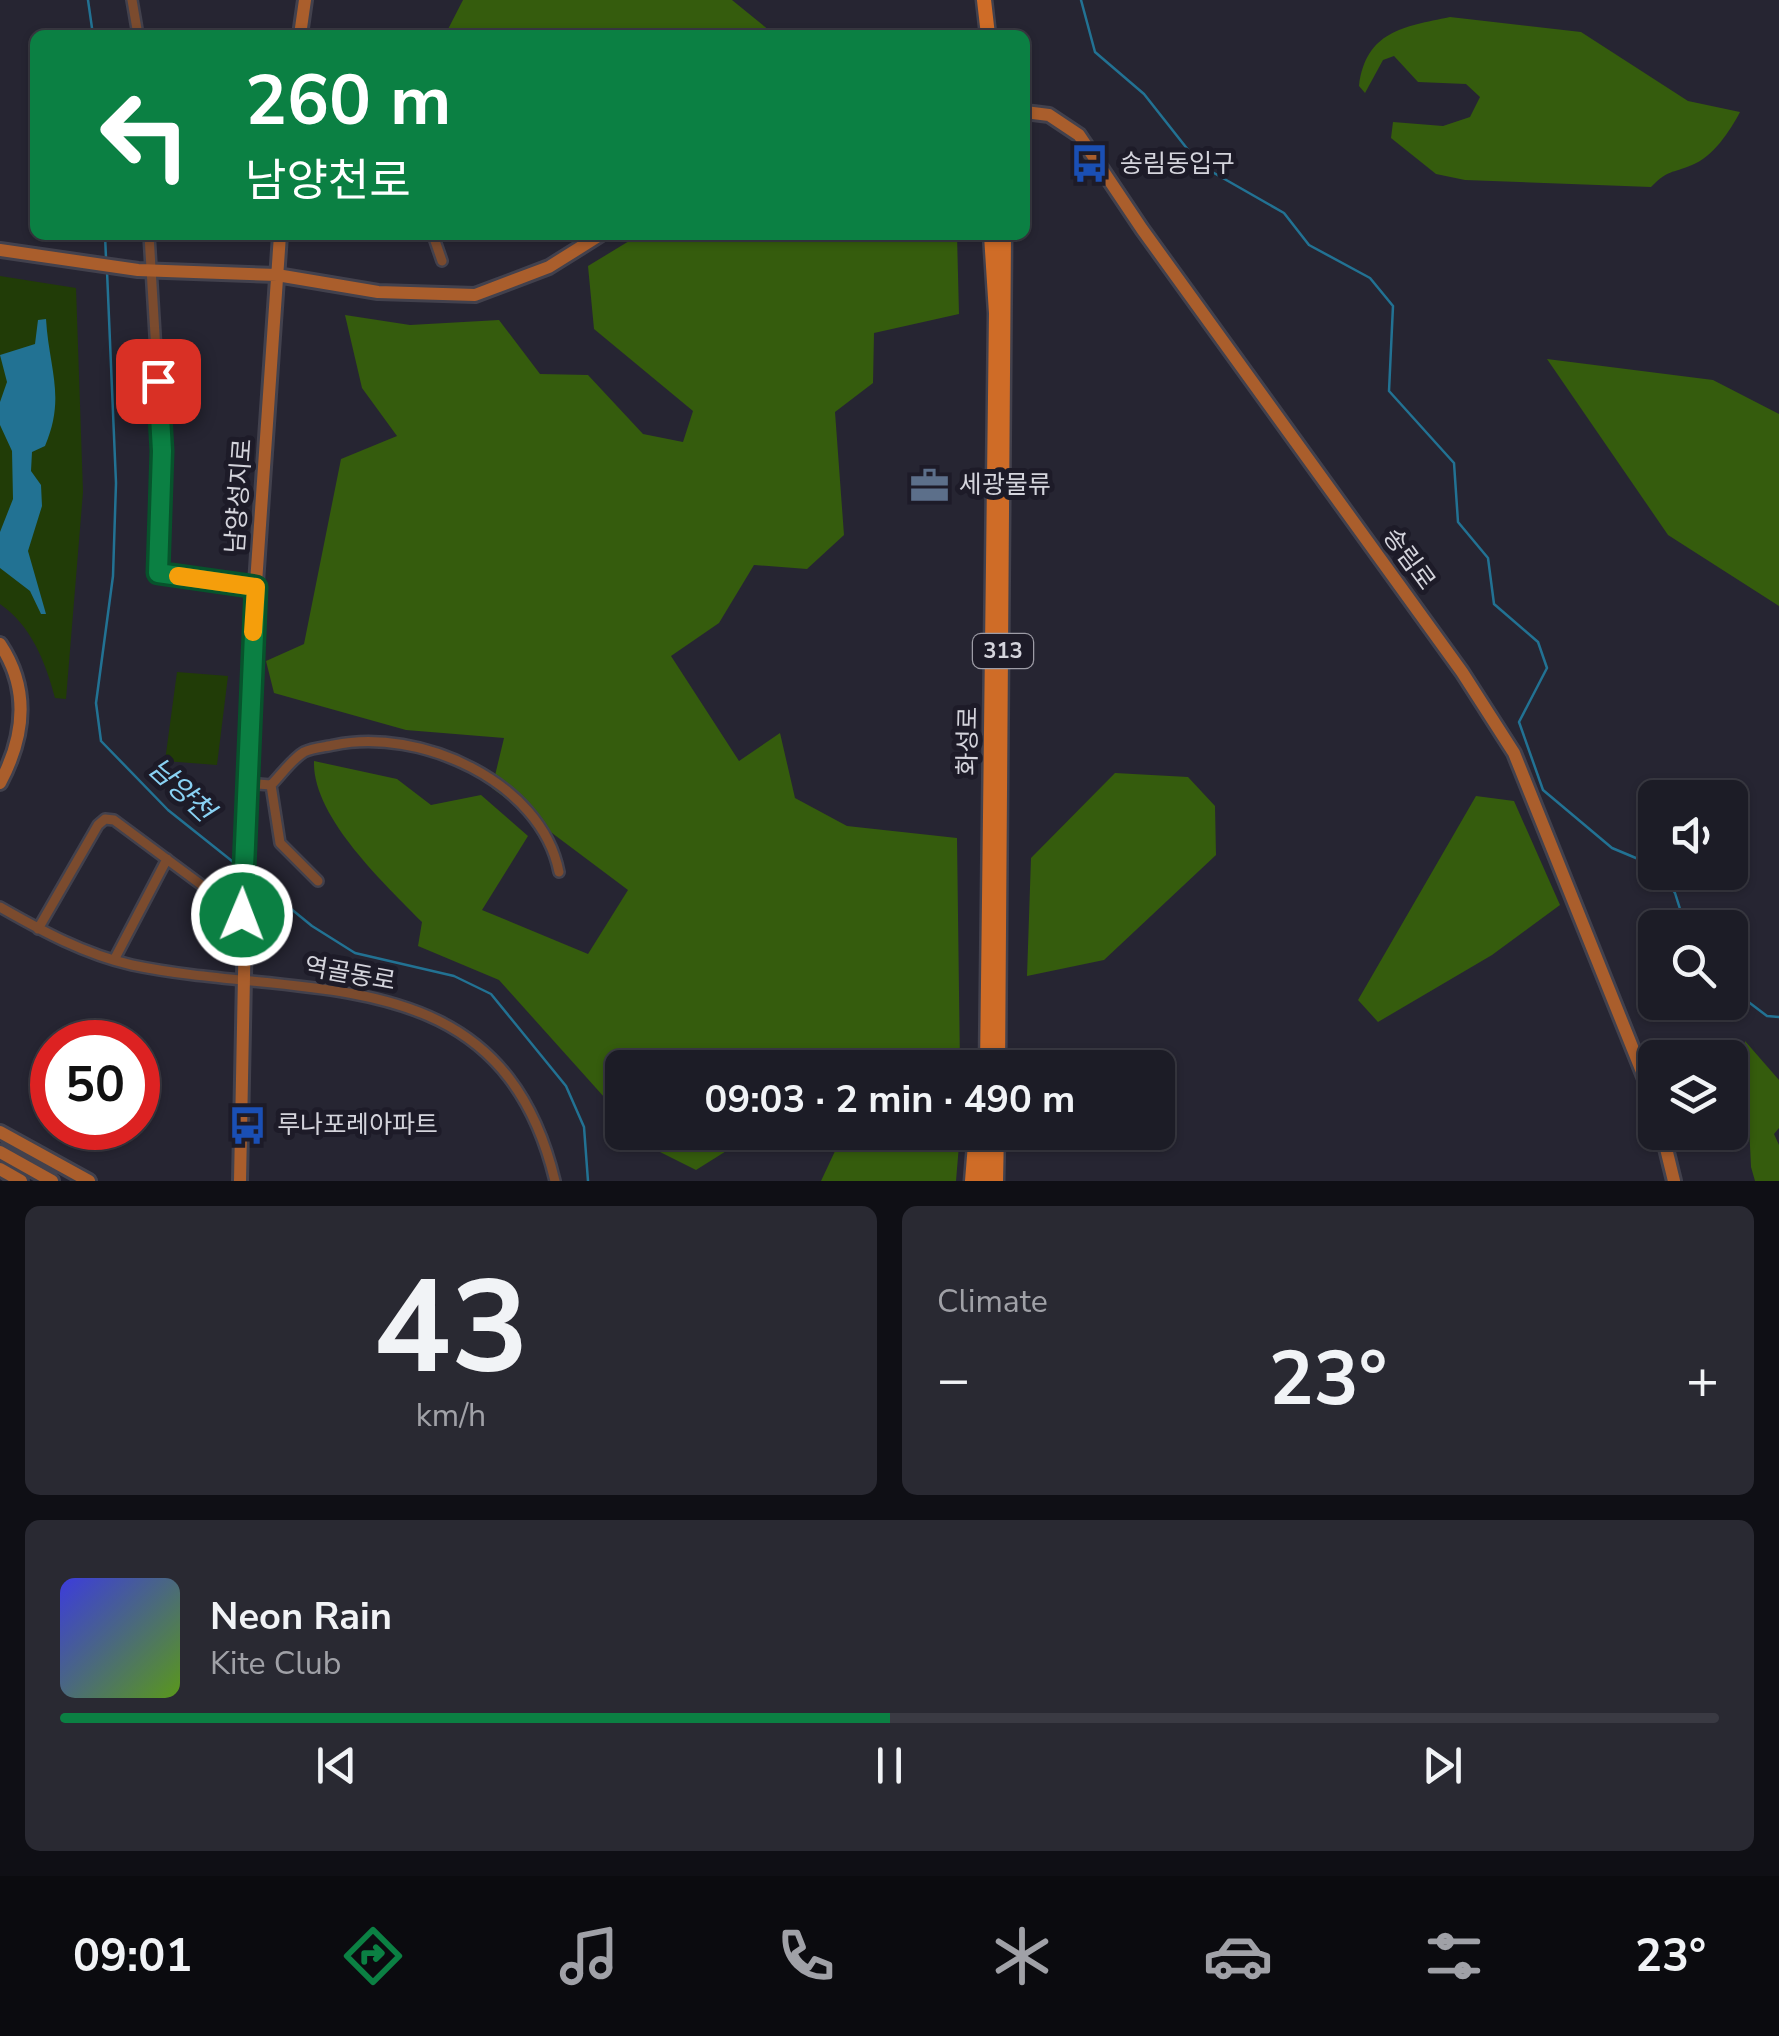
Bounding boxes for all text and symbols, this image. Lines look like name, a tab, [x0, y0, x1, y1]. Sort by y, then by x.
text: 260 m	[245, 53, 451, 149]
icon: left	[80, 70, 210, 200]
bus stop icon: 송림동입구	[1069, 143, 1111, 185]
place label: 송림동입구	[1120, 147, 1235, 181]
text: 남양천로	[245, 151, 411, 212]
pin	[116, 339, 201, 424]
icon: arrive	[131, 354, 186, 409]
street label: 남양성지로	[218, 437, 260, 555]
office icon: 세광물류	[908, 464, 950, 506]
place label: 세광물류	[959, 468, 1051, 502]
street label: 송림로	[1375, 521, 1443, 597]
road number: 313	[973, 634, 1033, 668]
street label: 화성로	[950, 706, 986, 776]
water label: 남양천	[140, 750, 225, 832]
map controls	[1638, 780, 1748, 1150]
button: sound	[1638, 780, 1748, 890]
position arrow	[190, 863, 294, 967]
button: search	[1638, 910, 1748, 1020]
street label: 역골동로	[302, 949, 398, 999]
speed limit sign: 50	[30, 1020, 160, 1150]
button: layers	[1638, 1040, 1748, 1150]
text: 09:03 · 2 min · 490 m	[705, 1074, 1075, 1125]
bus stop icon: 루나포레아파트	[226, 1104, 268, 1146]
place label: 루나포레아파트	[277, 1108, 438, 1142]
text: 43	[373, 1240, 529, 1417]
text: Climate	[937, 1280, 1048, 1323]
text: 23°	[1269, 1328, 1387, 1430]
text: −	[937, 1342, 970, 1417]
text: +	[1686, 1342, 1719, 1417]
text: km/h	[416, 1394, 486, 1437]
text: Neon Rain	[210, 1591, 392, 1642]
text: Kite Club	[210, 1642, 341, 1685]
icon: previous	[309, 1738, 364, 1793]
icon: pause	[862, 1738, 917, 1793]
icon: next	[1415, 1738, 1470, 1793]
icon: directions	[338, 1921, 408, 1991]
icon: music	[554, 1921, 624, 1991]
icon: phone	[771, 1921, 841, 1991]
icon: climate	[987, 1921, 1057, 1991]
icon: car	[1203, 1921, 1273, 1991]
icon: filters	[1419, 1921, 1489, 1991]
text: 09:01	[73, 1926, 192, 1987]
text: 23°	[1635, 1926, 1706, 1987]

